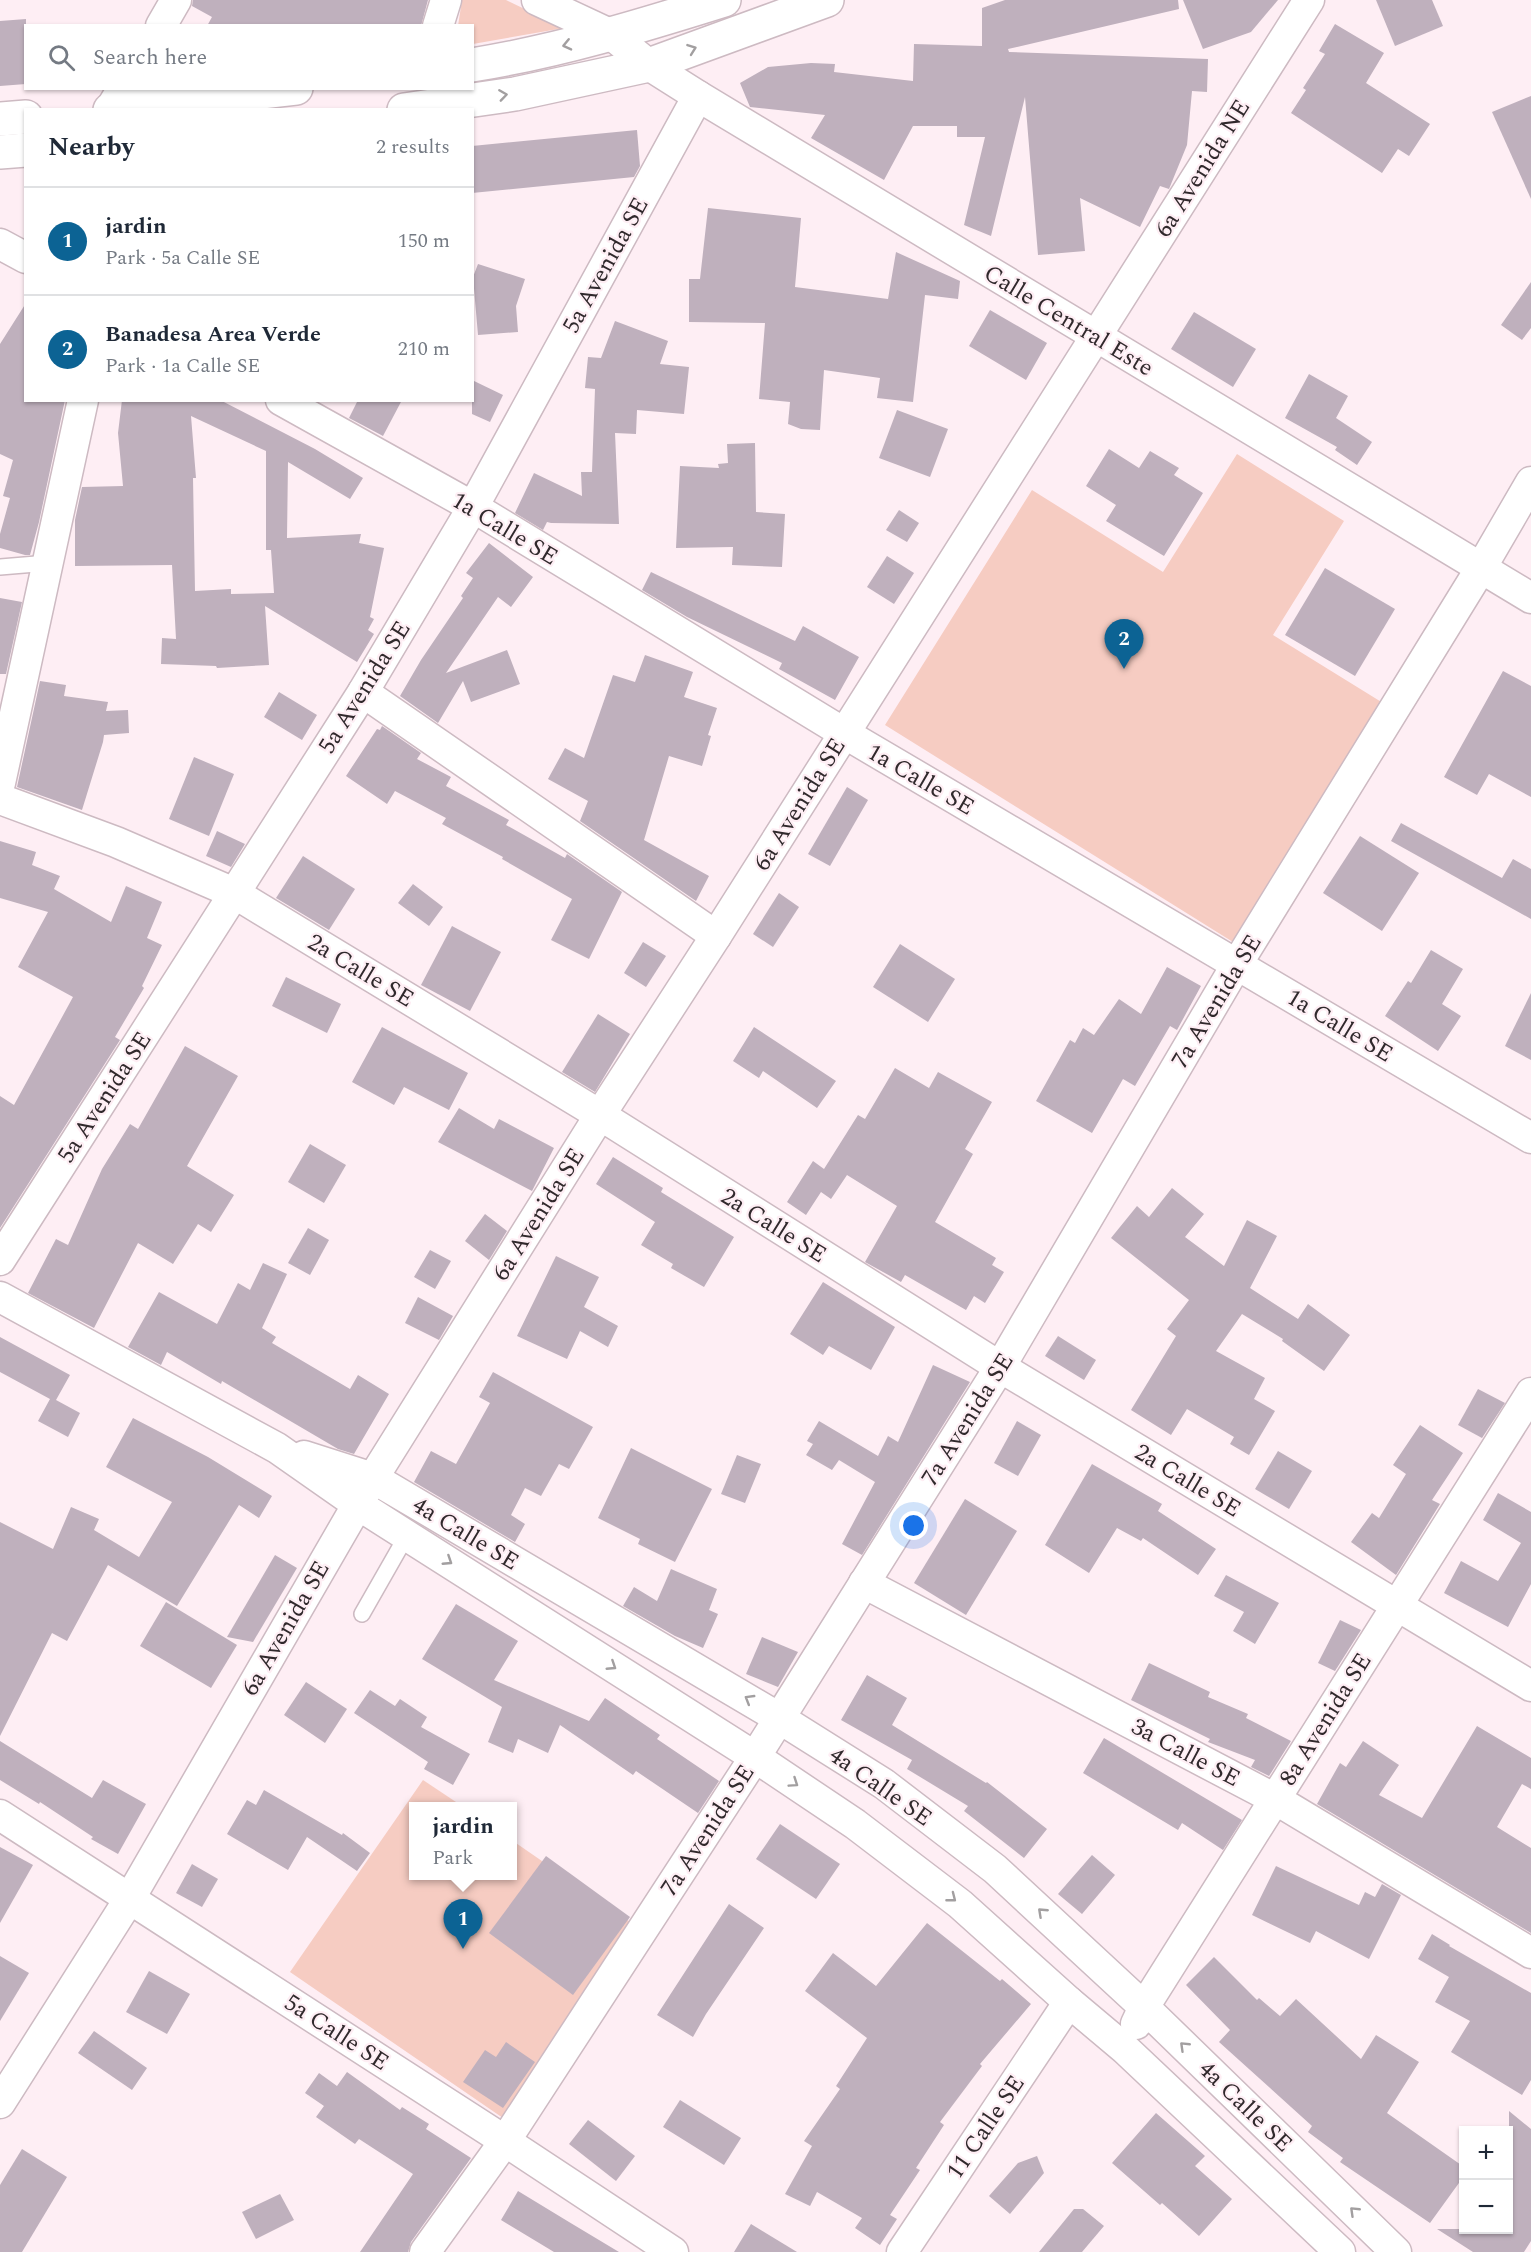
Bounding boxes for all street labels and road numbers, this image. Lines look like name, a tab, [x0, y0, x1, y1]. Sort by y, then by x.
street label: 6a Avenida NE	[1146, 92, 1260, 245]
street label: 5a Avenida SE	[554, 191, 658, 340]
street label: Calle Central Este	[977, 256, 1160, 386]
street label: 1a Calle SE	[444, 483, 565, 575]
street label: 5a Avenida SE	[310, 614, 420, 761]
street label: 6a Avenida SE	[745, 731, 855, 878]
street label: 1a Calle SE	[860, 735, 981, 825]
street label: 2a Calle SE	[300, 925, 421, 1017]
street label: 7a Avenida SE	[1163, 928, 1271, 1075]
street label: 1a Calle SE	[1279, 980, 1400, 1072]
street label: 5a Avenida SE	[49, 1024, 161, 1171]
street label: 6a Avenida SE	[484, 1141, 594, 1288]
street label: 2a Calle SE	[714, 1179, 833, 1273]
street label: 7a Avenida SE	[913, 1346, 1023, 1493]
street label: 2a Calle SE	[1127, 1435, 1248, 1527]
street label: 4a Calle SE	[405, 1488, 526, 1580]
street label: 6a Avenida SE	[233, 1554, 339, 1703]
street label: 8a Avenida SE	[1271, 1646, 1381, 1793]
street label: 3a Calle SE	[1125, 1709, 1246, 1797]
street label: 4a Calle SE	[821, 1738, 939, 1836]
street label: 7a Avenida SE	[652, 1757, 764, 1904]
street label: 5a Calle SE	[277, 1985, 396, 2080]
street label: 4a Calle SE	[1190, 2052, 1301, 2161]
street label: 11 Calle SE	[938, 2068, 1034, 2187]

